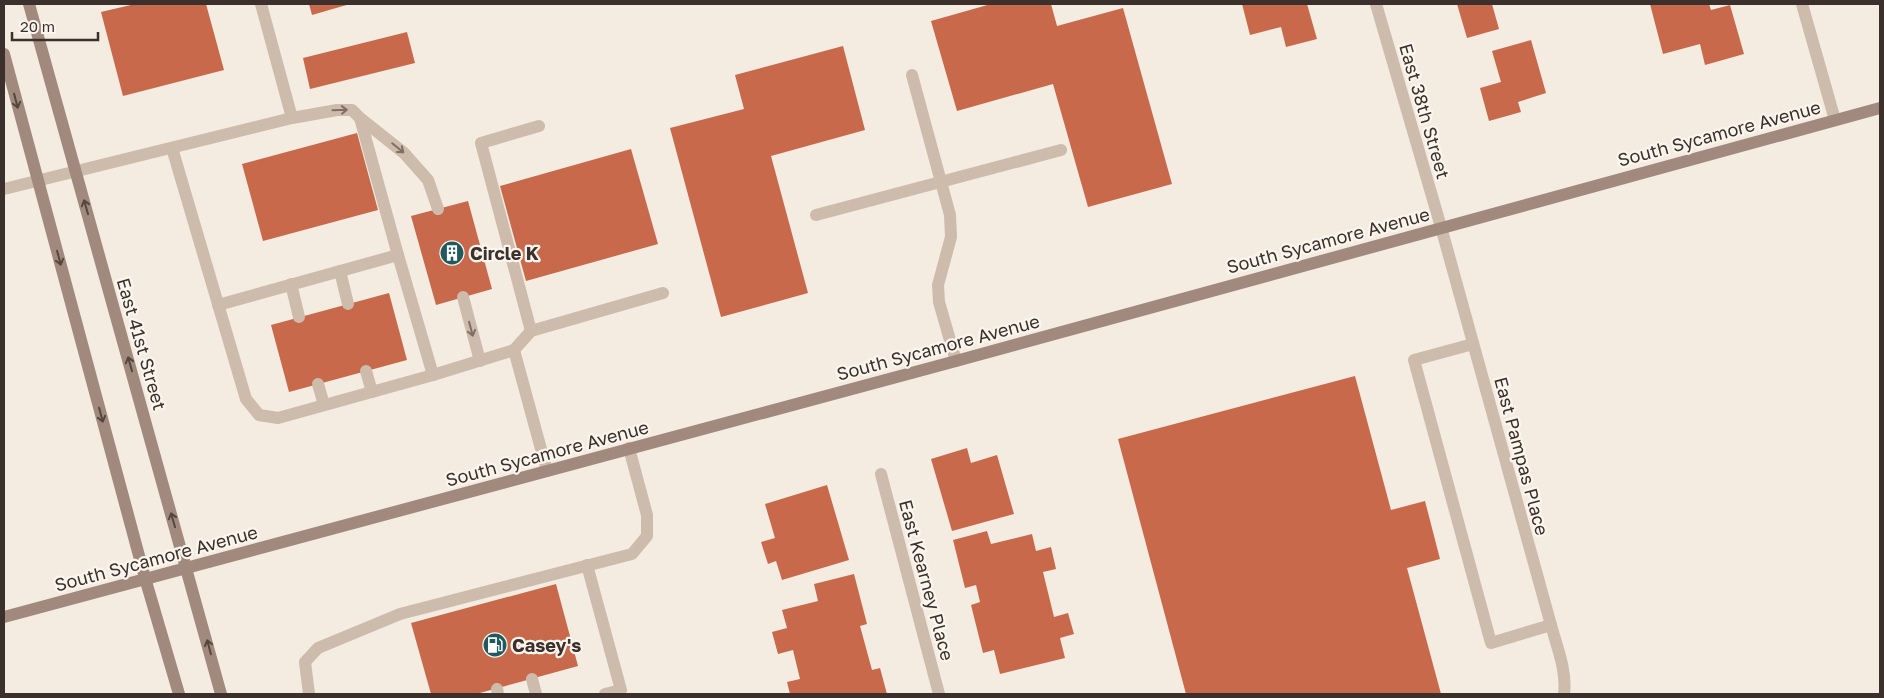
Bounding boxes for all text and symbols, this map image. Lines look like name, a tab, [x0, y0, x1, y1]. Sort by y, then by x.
scale bar	[12, 10, 99, 42]
text: 20 m	[20, 17, 55, 35]
street label: East 38th Street	[1395, 41, 1455, 181]
one-way arrow	[12, 93, 22, 109]
street label: South Sycamore Avenue	[1615, 95, 1823, 171]
one-way arrow	[332, 106, 348, 115]
one-way arrow	[391, 143, 404, 154]
one-way arrow	[80, 200, 90, 216]
street label: South Sycamore Avenue	[1224, 202, 1432, 278]
building icon: Circle K	[439, 240, 465, 266]
place label: Circle K	[470, 242, 539, 264]
one-way arrow	[55, 249, 64, 265]
street label: East 41st Street	[113, 275, 171, 413]
street label: South Sycamore Avenue	[834, 309, 1042, 385]
one-way arrow	[467, 321, 477, 337]
one-way arrow	[124, 356, 134, 372]
street label: East Pampas Place	[1490, 374, 1554, 538]
one-way arrow	[97, 406, 107, 422]
street label: South Sycamore Avenue	[443, 415, 651, 491]
street label: East Kearney Place	[895, 497, 959, 663]
one-way arrow	[168, 513, 178, 529]
street label: South Sycamore Avenue	[52, 520, 260, 596]
fuel station icon: Casey's	[482, 632, 508, 658]
place label: Casey's	[512, 634, 581, 656]
one-way arrow	[204, 640, 213, 656]

